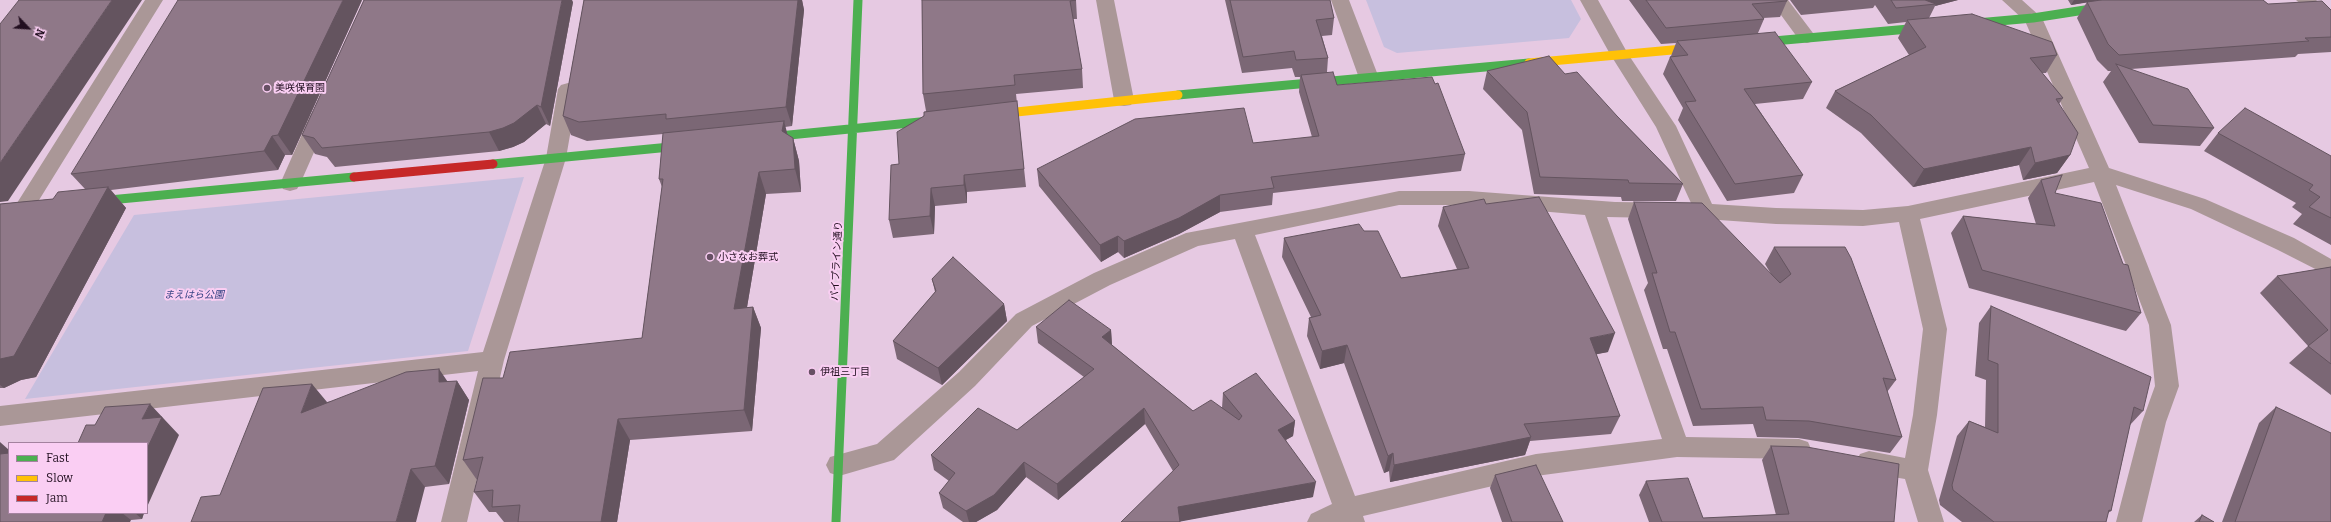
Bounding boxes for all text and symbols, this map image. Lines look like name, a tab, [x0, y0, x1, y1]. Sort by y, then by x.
north arrow	[8, 8, 48, 48]
text: N	[32, 27, 47, 40]
place label: 美咲保育園	[275, 82, 325, 94]
marker: 美咲保育園	[262, 83, 272, 93]
street label: パイプライン通り	[829, 221, 845, 301]
place label: 小さなお葬式	[718, 251, 778, 263]
marker: 小さなお葬式	[705, 252, 715, 262]
park label: まえはら公園	[164, 289, 224, 301]
place label: 伊祖三丁目	[820, 366, 870, 378]
marker: 伊祖三丁目	[807, 367, 817, 377]
legend	[8, 442, 148, 514]
text: Fast	[46, 451, 69, 465]
text: Slow	[46, 471, 73, 485]
text: Jam	[46, 491, 68, 505]

